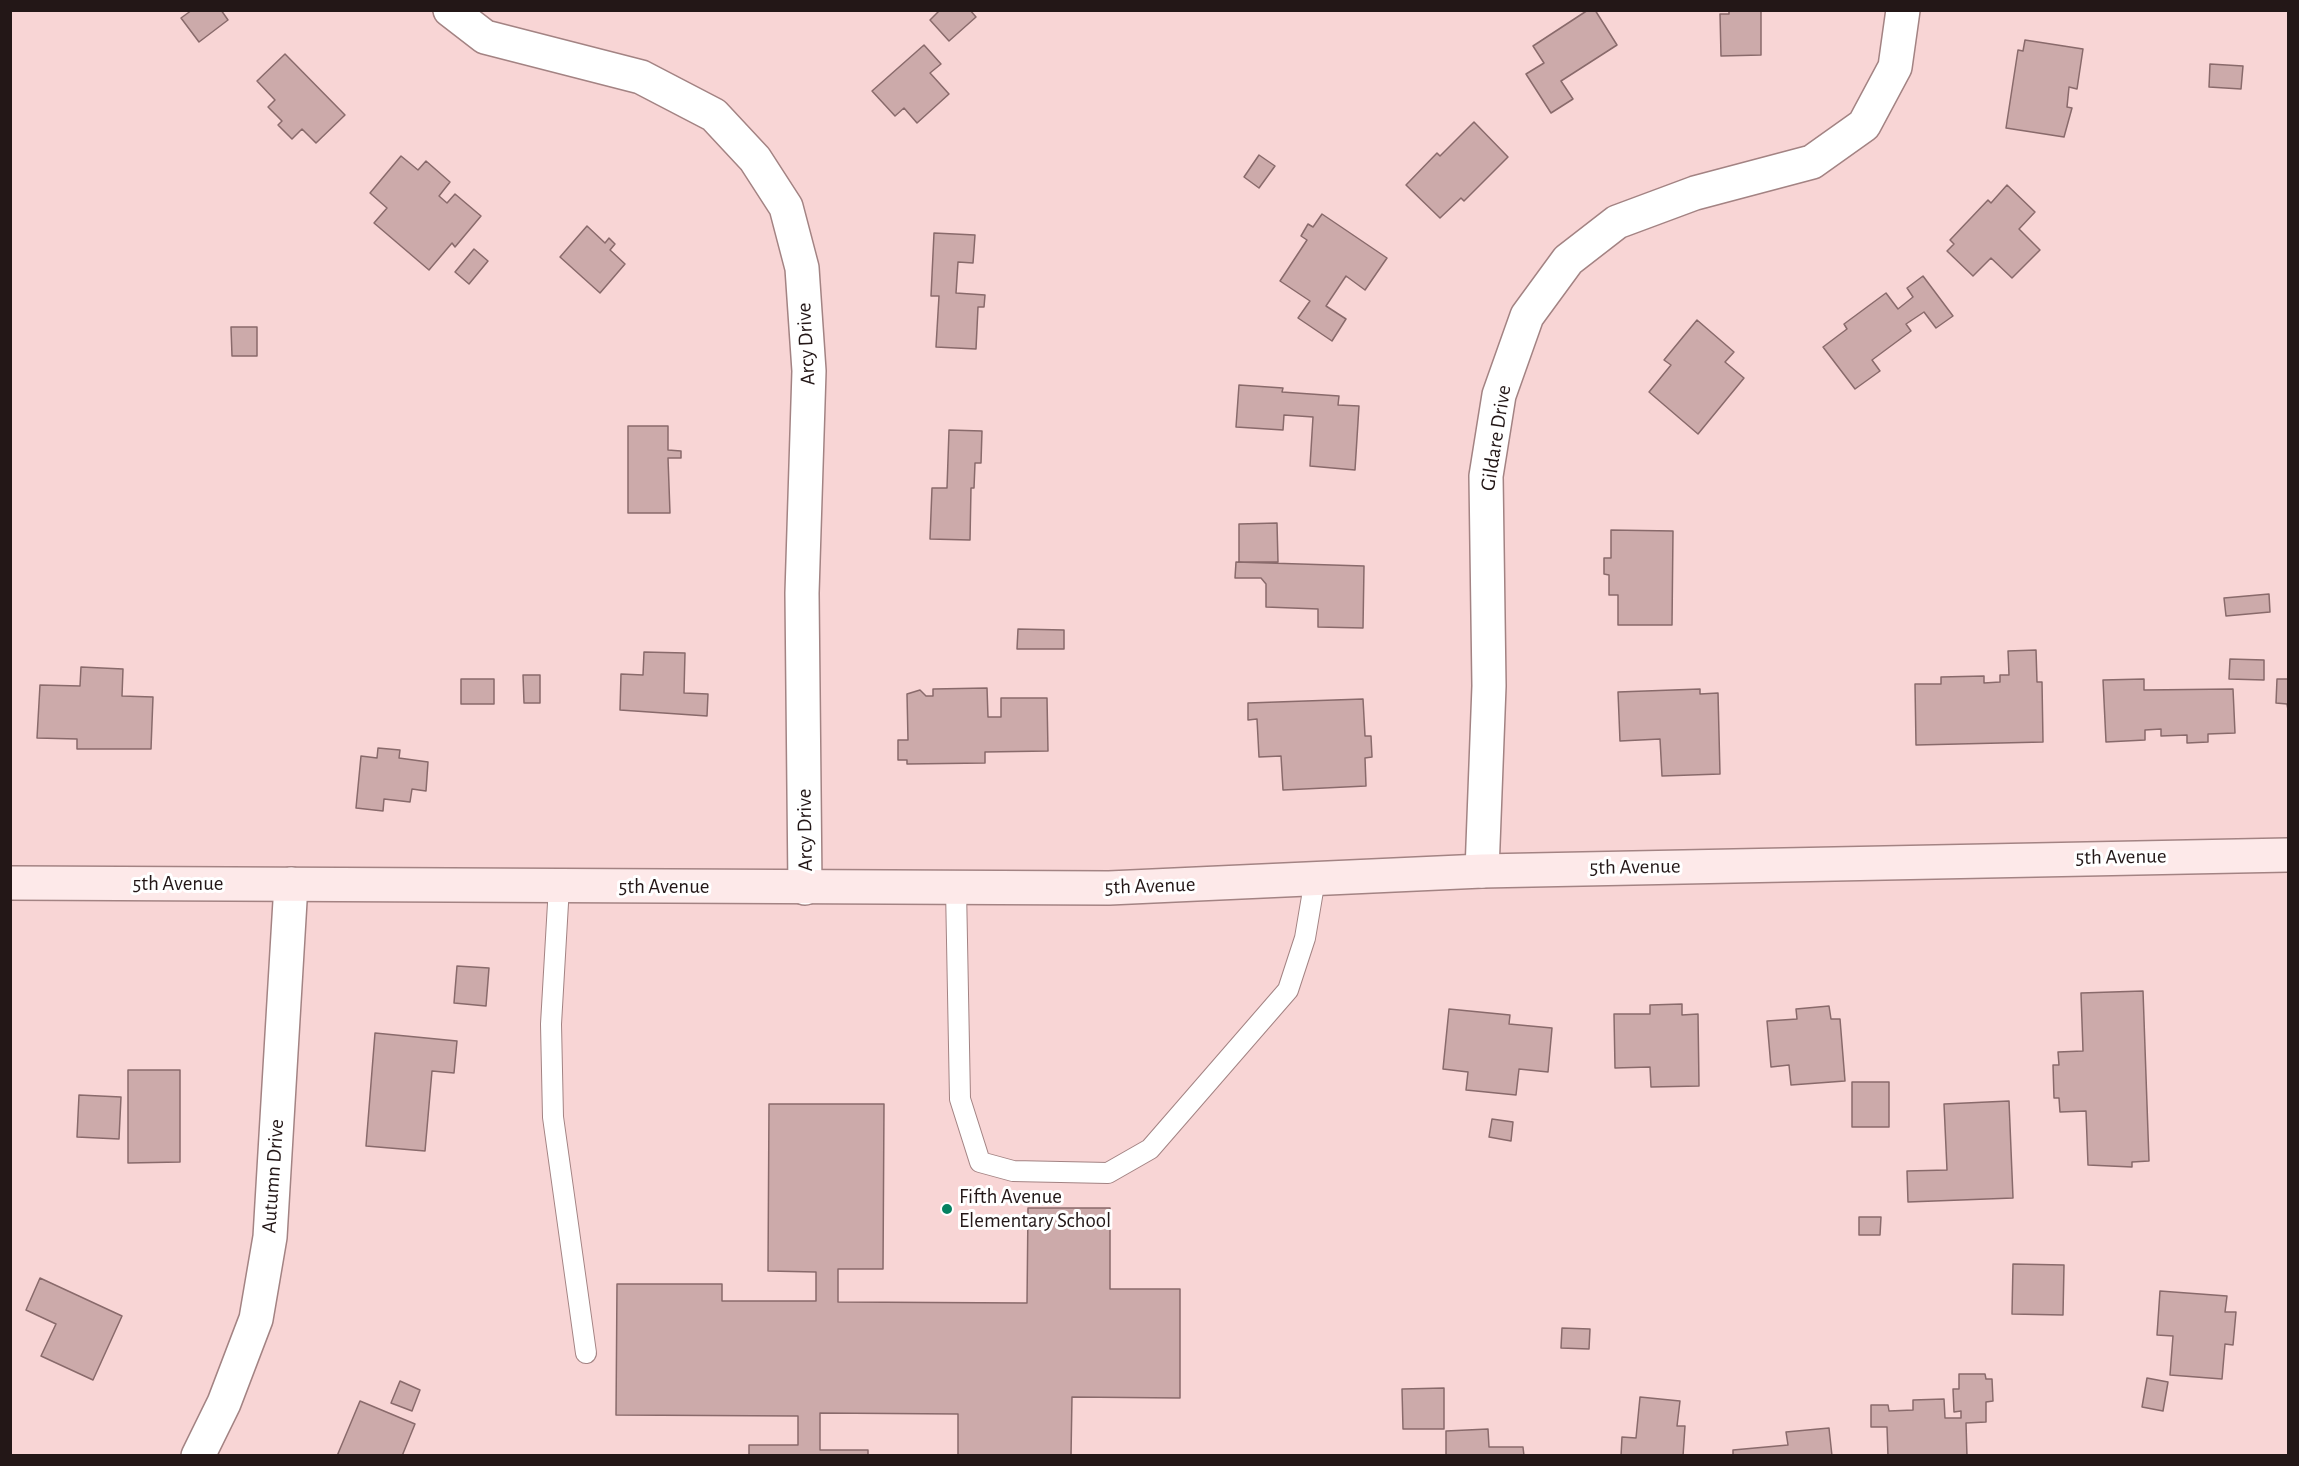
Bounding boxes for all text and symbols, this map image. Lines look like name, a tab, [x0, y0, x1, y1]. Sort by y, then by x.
street label: Arcy Drive	[791, 302, 821, 386]
street label: Gildare Drive	[1475, 383, 1517, 493]
street label: Arcy Drive	[792, 788, 818, 872]
street label: 5th Avenue	[2075, 844, 2167, 870]
street label: 5th Avenue	[1589, 854, 1681, 880]
street label: 5th Avenue	[132, 871, 224, 897]
street label: 5th Avenue	[1104, 872, 1196, 900]
street label: 5th Avenue	[618, 874, 710, 900]
street label: Autumn Drive	[256, 1118, 290, 1234]
place label: Fifth Avenue Elementary School	[959, 1184, 1111, 1234]
marker: Fifth Avenue Elementary School	[940, 1202, 954, 1216]

